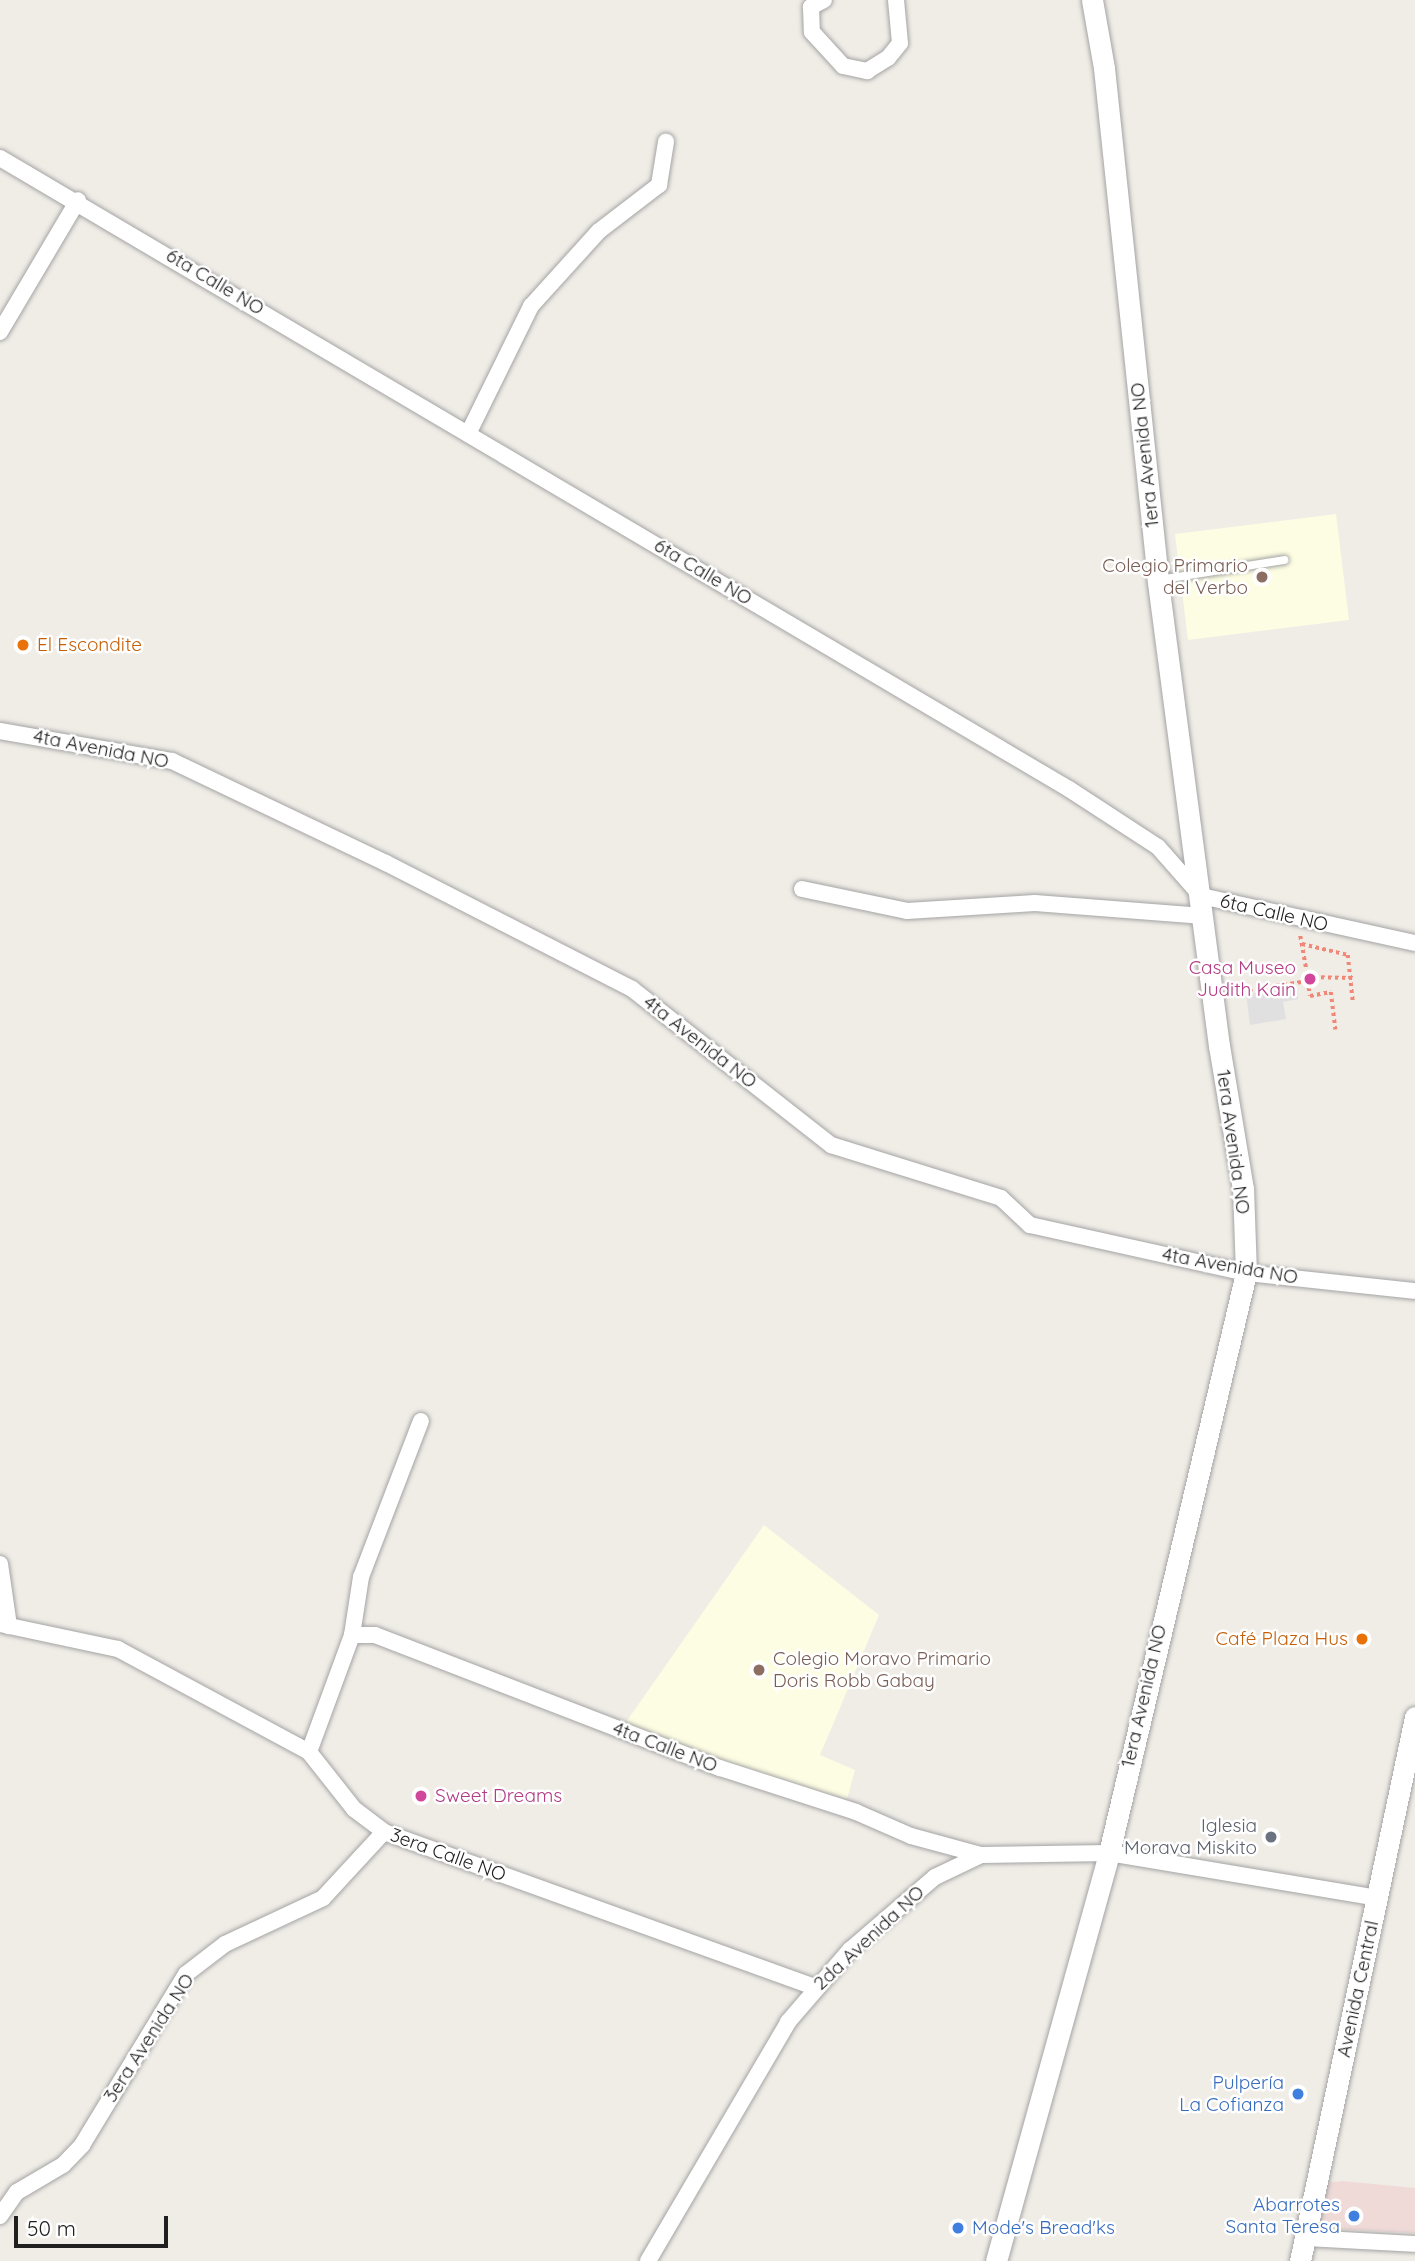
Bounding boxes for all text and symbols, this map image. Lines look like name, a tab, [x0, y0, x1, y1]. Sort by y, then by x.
street label: 6ta Calle NO	[162, 244, 268, 320]
street label: 1era Avenida NO	[1126, 381, 1164, 529]
street label: 6ta Calle NO	[650, 534, 756, 610]
place label: Colegio Primario del Verbo	[1102, 555, 1248, 599]
marker: Colegio Primario del Verbo	[1254, 569, 1270, 585]
place label: El Escondite	[37, 634, 142, 656]
marker: El Escondite	[15, 637, 31, 653]
street label: 4ta Avenida NO	[31, 725, 171, 773]
street label: 6ta Calle NO	[1218, 890, 1330, 936]
place label: Casa Museo Judith Kain	[1189, 957, 1296, 1001]
marker: Casa Museo Judith Kain	[1302, 971, 1318, 987]
street label: 4ta Avenida NO	[639, 991, 761, 1093]
street label: 1era Avenida NO	[1212, 1068, 1254, 1216]
street label: 4ta Avenida NO	[1160, 1243, 1300, 1289]
street label: 1era Avenida NO	[1117, 1622, 1171, 1770]
place label: Café Plaza Hus	[1216, 1628, 1348, 1650]
marker: Café Plaza Hus	[1354, 1631, 1370, 1647]
place label: Colegio Moravo Primario Doris Robb Gabay	[773, 1648, 991, 1692]
marker: Colegio Moravo Primario Doris Robb Gabay	[751, 1662, 767, 1678]
street label: 4ta Calle NO	[610, 1717, 720, 1777]
place label: Sweet Dreams	[435, 1785, 562, 1807]
marker: Sweet Dreams	[413, 1788, 429, 1804]
place label: Iglesia Morava Miskito	[1124, 1815, 1257, 1859]
street label: 3era Calle NO	[387, 1824, 509, 1886]
marker: Iglesia Morava Miskito	[1263, 1829, 1279, 1845]
street label: 2da Avenida NO	[809, 1881, 929, 1995]
street label: Avenida Central	[1332, 1919, 1384, 2059]
street label: 3era Avenida NO	[99, 1969, 199, 2107]
place label: Pulpería La Cofianza	[1179, 2072, 1284, 2116]
marker: Pulpería La Cofianza	[1290, 2086, 1306, 2102]
place label: Abarrotes Santa Teresa	[1226, 2194, 1340, 2238]
scale bar	[18, 2202, 172, 2246]
marker: Abarrotes Santa Teresa	[1346, 2208, 1362, 2224]
text: 50 m	[27, 2215, 76, 2241]
place label: Mode's Bread'ks	[972, 2217, 1115, 2239]
marker: Mode's Bread'ks	[950, 2220, 966, 2236]

